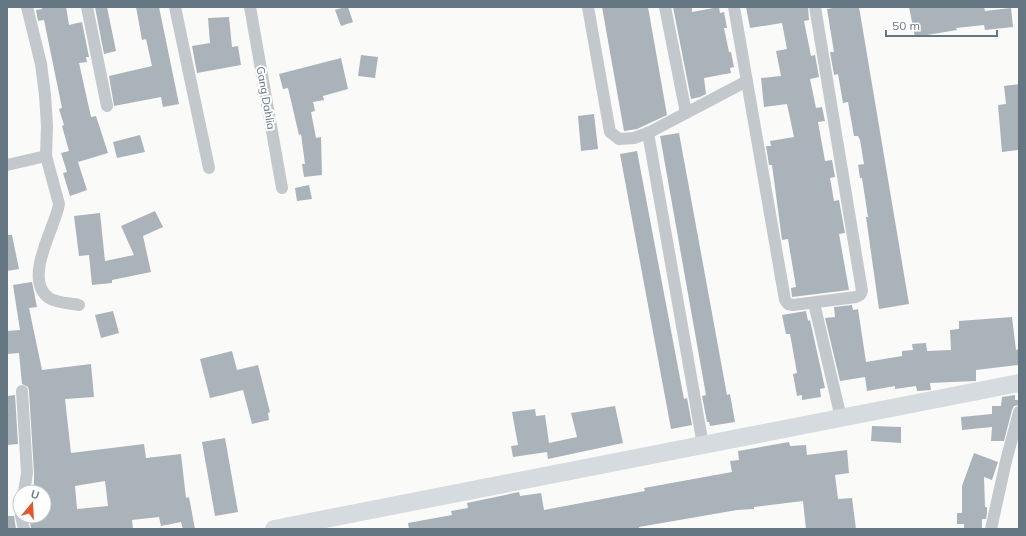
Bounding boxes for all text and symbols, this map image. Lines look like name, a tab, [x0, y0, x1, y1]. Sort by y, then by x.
scale bar	[886, 12, 997, 38]
text: 50 m	[892, 18, 920, 33]
street label: Gang Dahlia	[254, 65, 278, 131]
north arrow	[12, 484, 52, 524]
text: U	[29, 487, 41, 502]

